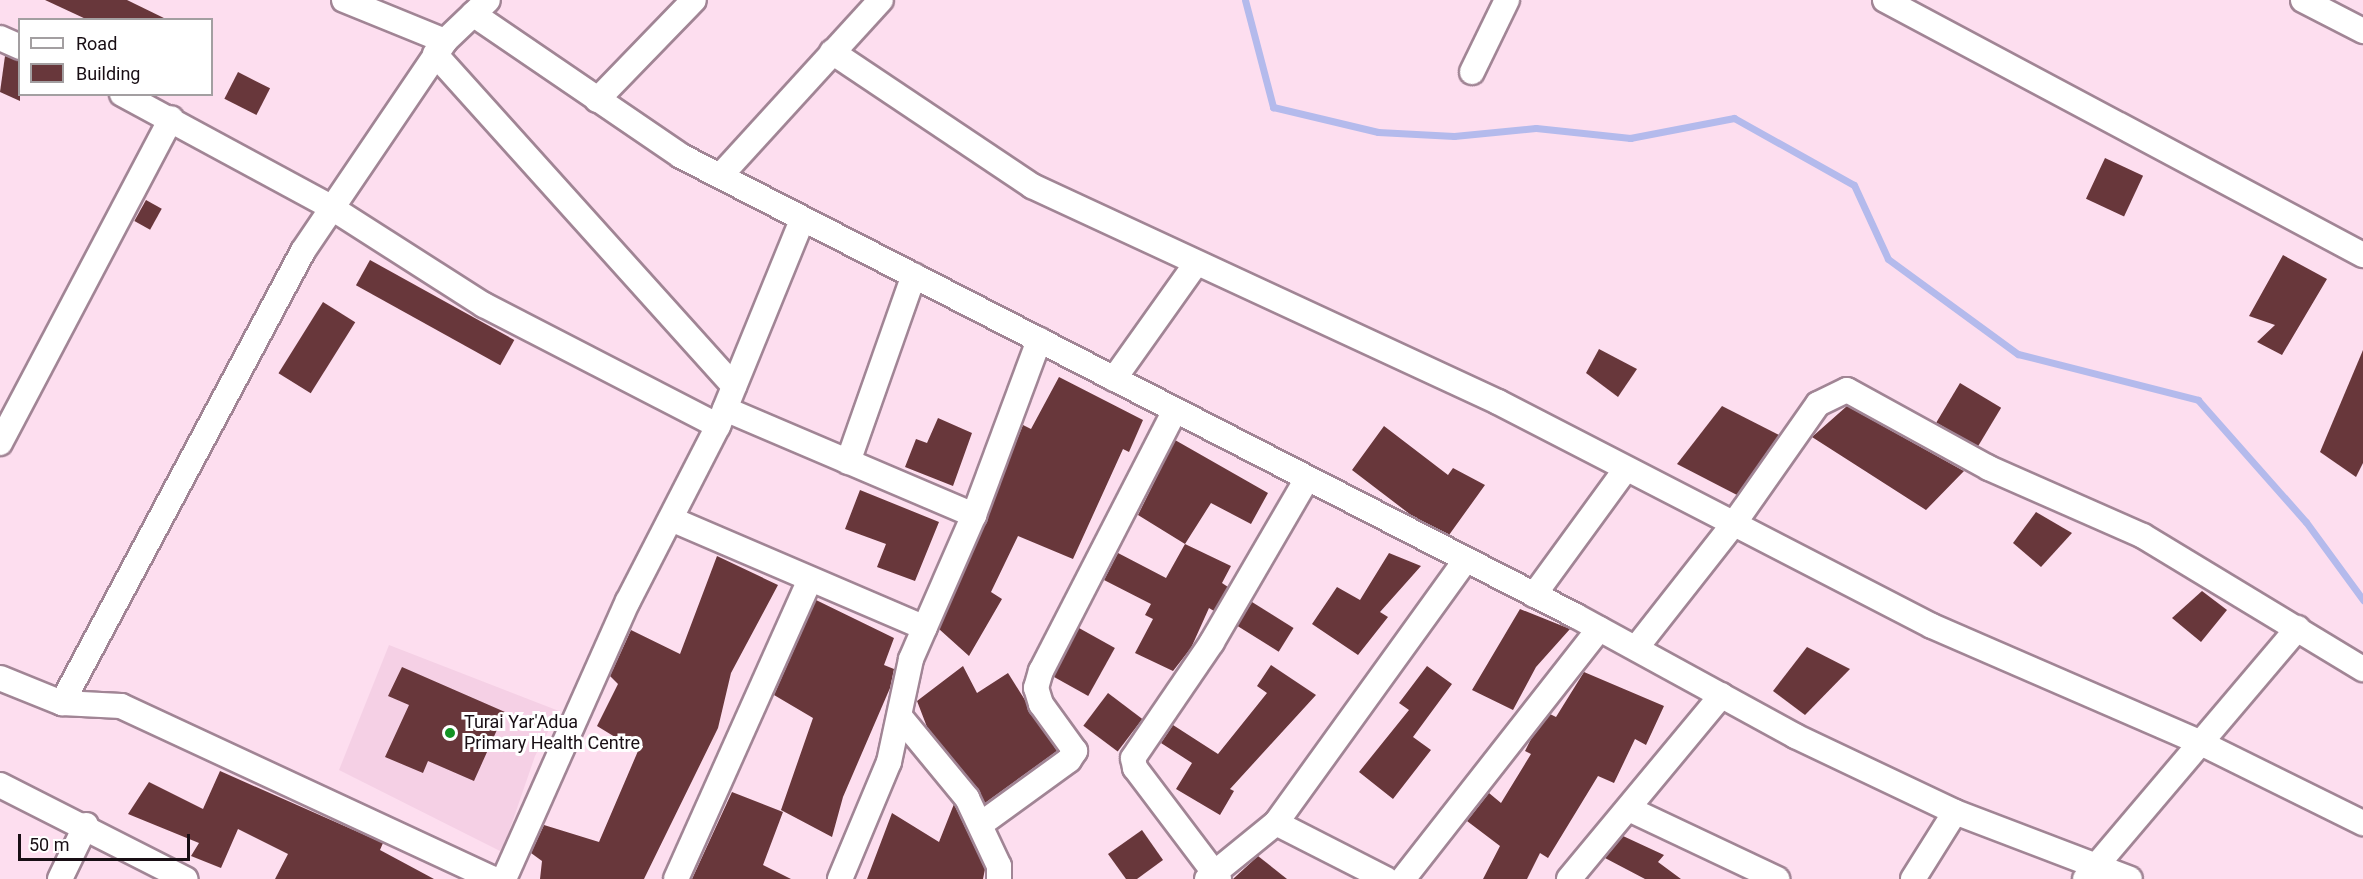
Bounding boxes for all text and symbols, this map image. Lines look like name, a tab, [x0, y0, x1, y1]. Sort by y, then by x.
legend	[18, 18, 213, 96]
text: Road	[76, 33, 117, 54]
text: Building	[76, 63, 140, 84]
place label: Turai Yar'Adua Primary Health Centre	[464, 712, 640, 754]
marker: Turai Yar'Adua Primary Health Centre	[441, 724, 459, 742]
scale bar	[21, 822, 194, 860]
text: 50 m	[29, 834, 69, 855]

